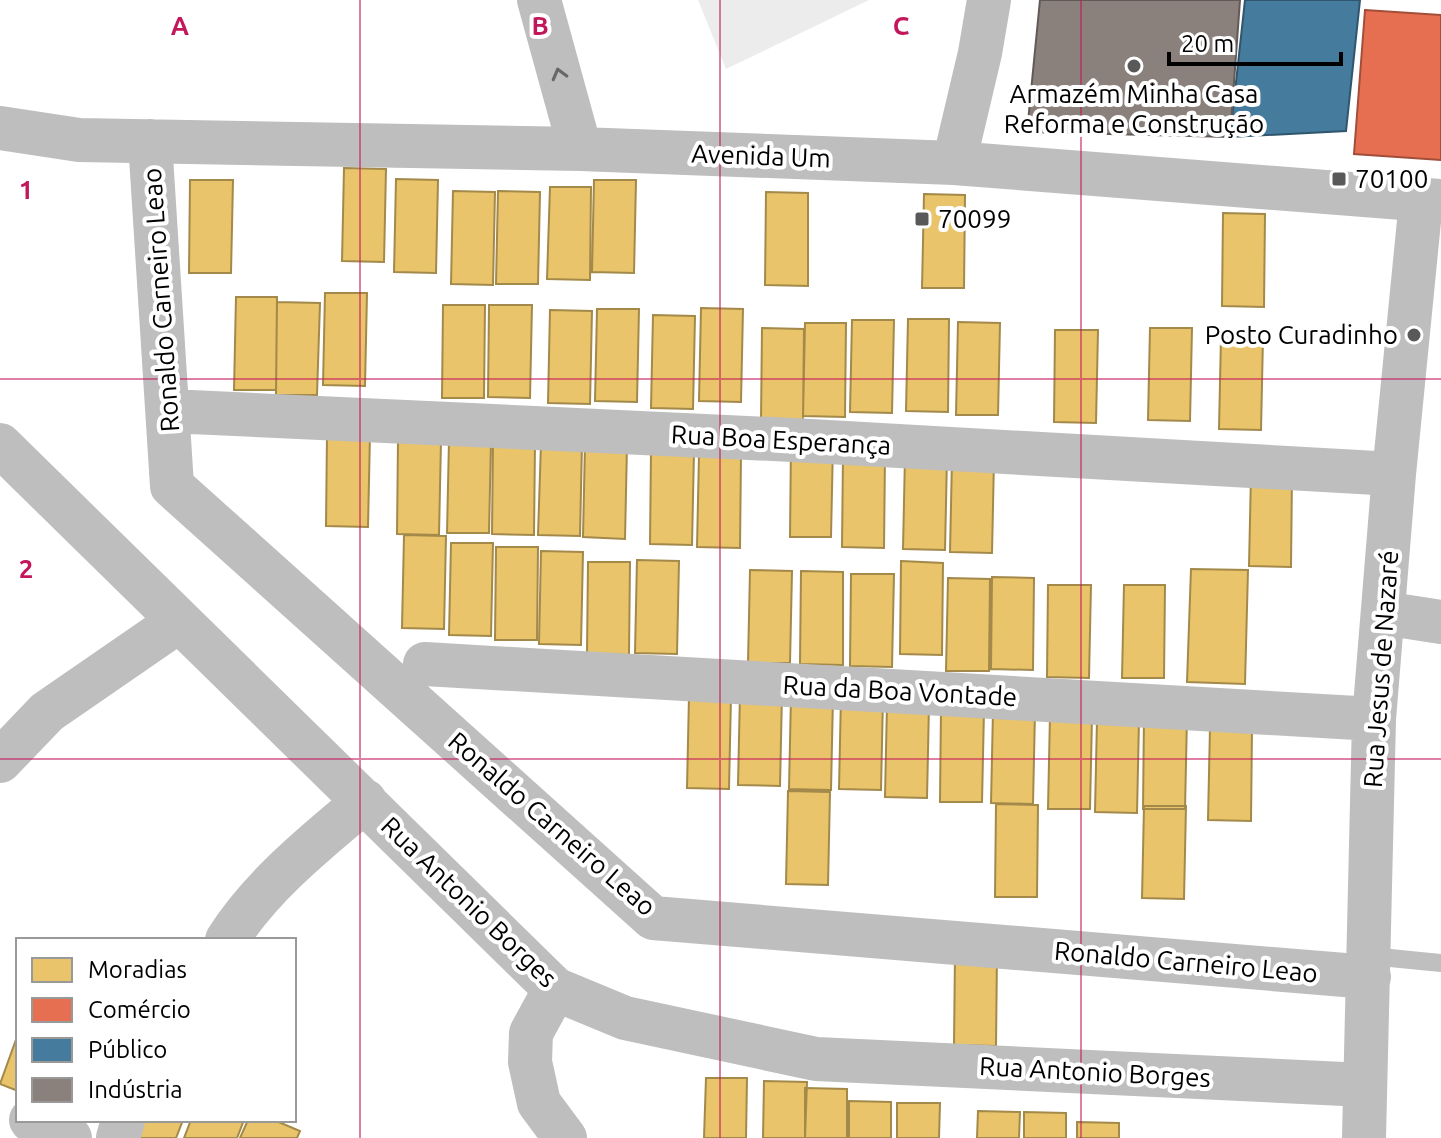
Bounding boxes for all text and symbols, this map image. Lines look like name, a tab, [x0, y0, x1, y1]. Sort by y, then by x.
text: A	[171, 11, 190, 40]
text: B	[531, 11, 549, 40]
text: C	[893, 11, 910, 40]
scale bar	[1169, 16, 1341, 66]
text: 20 m	[1181, 30, 1234, 57]
marker: Armazém Minha Casa Reforma e Construção	[1125, 57, 1143, 75]
one-way arrow	[552, 68, 569, 82]
place label: Armazém Minha Casa Reforma e Construção	[1004, 79, 1264, 138]
street label: Avenida Um	[691, 139, 831, 172]
place label: 70100	[1355, 164, 1428, 193]
street label: Ronaldo Carneiro Leao	[137, 167, 184, 433]
marker: 70100	[1330, 170, 1348, 188]
text: 1	[19, 175, 33, 204]
place label: 70099	[938, 204, 1011, 233]
marker: 70099	[913, 210, 931, 228]
place label: Posto Curadinho	[1205, 320, 1398, 349]
marker: Posto Curadinho	[1405, 326, 1423, 344]
street label: Rua Boa Esperança	[670, 419, 892, 460]
street label: Rua Jesus de Nazaré	[1358, 549, 1403, 789]
text: 2	[19, 554, 33, 583]
street label: Rua da Boa Vontade	[782, 670, 1018, 711]
street label: Ronaldo Carneiro Leao	[443, 726, 662, 921]
street label: Rua Antonio Borges	[376, 811, 563, 993]
street label: Ronaldo Carneiro Leao	[1053, 936, 1319, 987]
legend	[16, 938, 296, 1122]
text: Moradias	[88, 956, 187, 983]
text: Comércio	[88, 996, 191, 1023]
text: Público	[88, 1036, 167, 1063]
street label: Rua Antonio Borges	[978, 1051, 1212, 1092]
text: Indústria	[88, 1076, 183, 1103]

